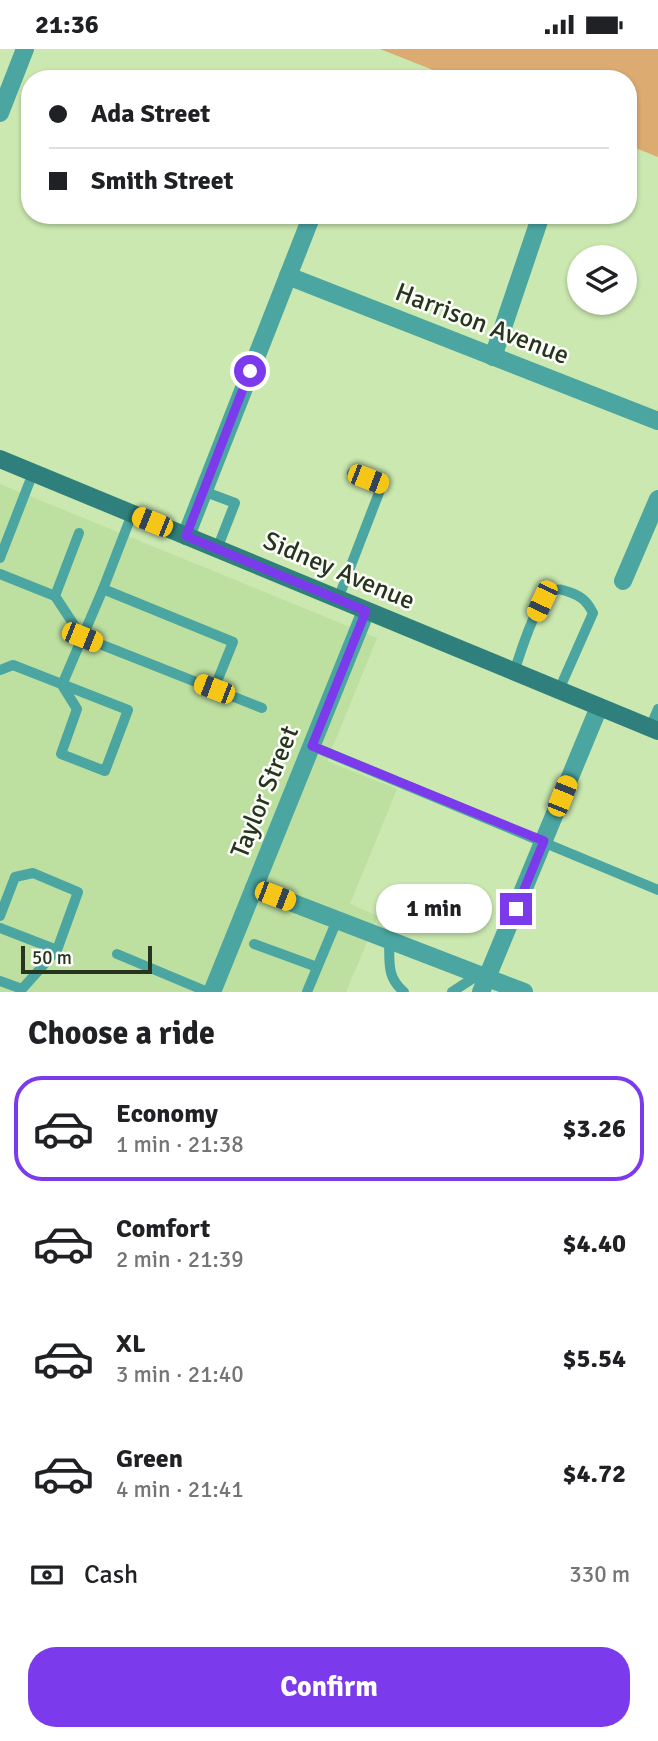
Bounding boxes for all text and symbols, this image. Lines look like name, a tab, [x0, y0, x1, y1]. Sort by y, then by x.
text: 21:36	[35, 9, 99, 41]
text: Ada Street	[91, 98, 210, 130]
text: Smith Street	[91, 165, 233, 197]
map controls	[567, 245, 637, 315]
button: layers	[567, 245, 637, 315]
street label: Harrison Avenue	[391, 276, 573, 372]
route start	[234, 355, 266, 387]
car	[345, 462, 392, 496]
car	[129, 504, 176, 540]
street label: Sidney Avenue	[258, 525, 420, 617]
car	[524, 578, 561, 624]
car	[59, 619, 106, 655]
car	[191, 672, 238, 706]
street label: Taylor Street	[224, 721, 306, 863]
car	[545, 773, 580, 819]
car	[252, 879, 299, 913]
callout: 1 min	[376, 885, 491, 933]
route end	[500, 893, 532, 925]
text: 1 min	[406, 894, 462, 923]
scale bar	[21, 943, 152, 975]
text: 50 m	[32, 946, 72, 970]
text: Choose a ride	[28, 1014, 215, 1053]
icon: car	[32, 1097, 95, 1160]
text: Economy	[116, 1098, 218, 1130]
text: $3.26	[562, 1113, 626, 1145]
text: 1 min · 21:38	[116, 1130, 244, 1159]
icon: car	[32, 1212, 95, 1275]
text: Comfort	[116, 1213, 210, 1245]
text: $4.40	[562, 1228, 626, 1260]
text: 2 min · 21:39	[116, 1245, 244, 1274]
icon: car	[32, 1327, 95, 1390]
text: XL	[116, 1328, 146, 1360]
text: $5.54	[562, 1343, 626, 1375]
text: 3 min · 21:40	[116, 1360, 244, 1389]
icon: car	[32, 1442, 95, 1505]
text: Green	[116, 1443, 183, 1475]
text: $4.72	[562, 1458, 626, 1490]
text: 4 min · 21:41	[116, 1475, 244, 1504]
icon: cash	[28, 1556, 66, 1594]
text: Cash	[84, 1559, 138, 1591]
text: 330 m	[569, 1560, 630, 1589]
button: Confirm	[28, 1647, 630, 1727]

